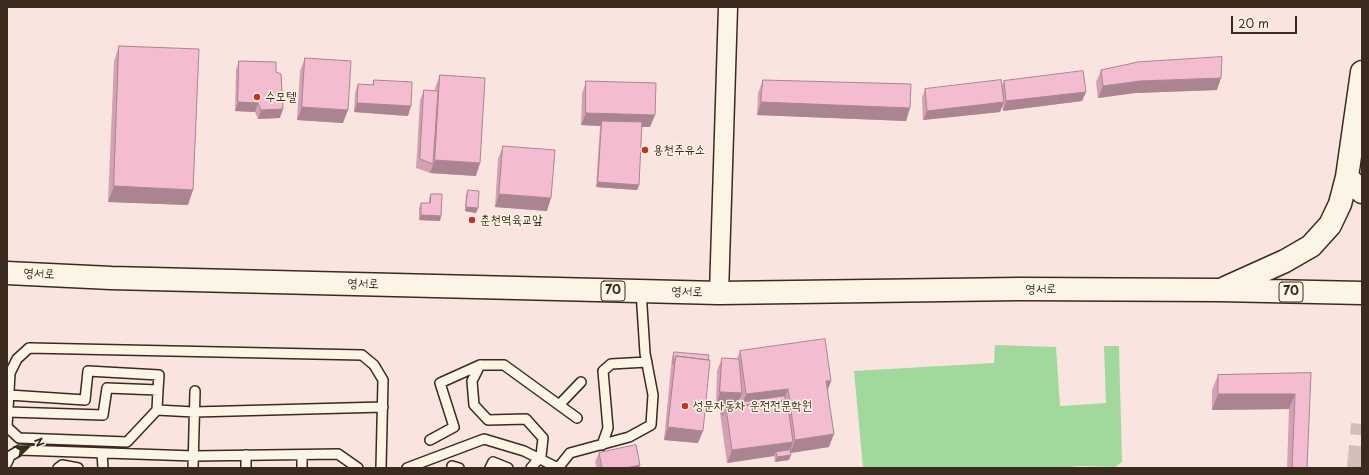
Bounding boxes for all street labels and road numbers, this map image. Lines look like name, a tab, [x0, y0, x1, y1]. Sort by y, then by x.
street label: 영서로	[23, 265, 55, 283]
street label: 영서로	[347, 276, 379, 292]
road number: 70	[601, 281, 625, 301]
street label: 영서로	[1025, 281, 1057, 297]
road number: 70	[1279, 282, 1303, 302]
street label: 영서로	[671, 284, 703, 300]

